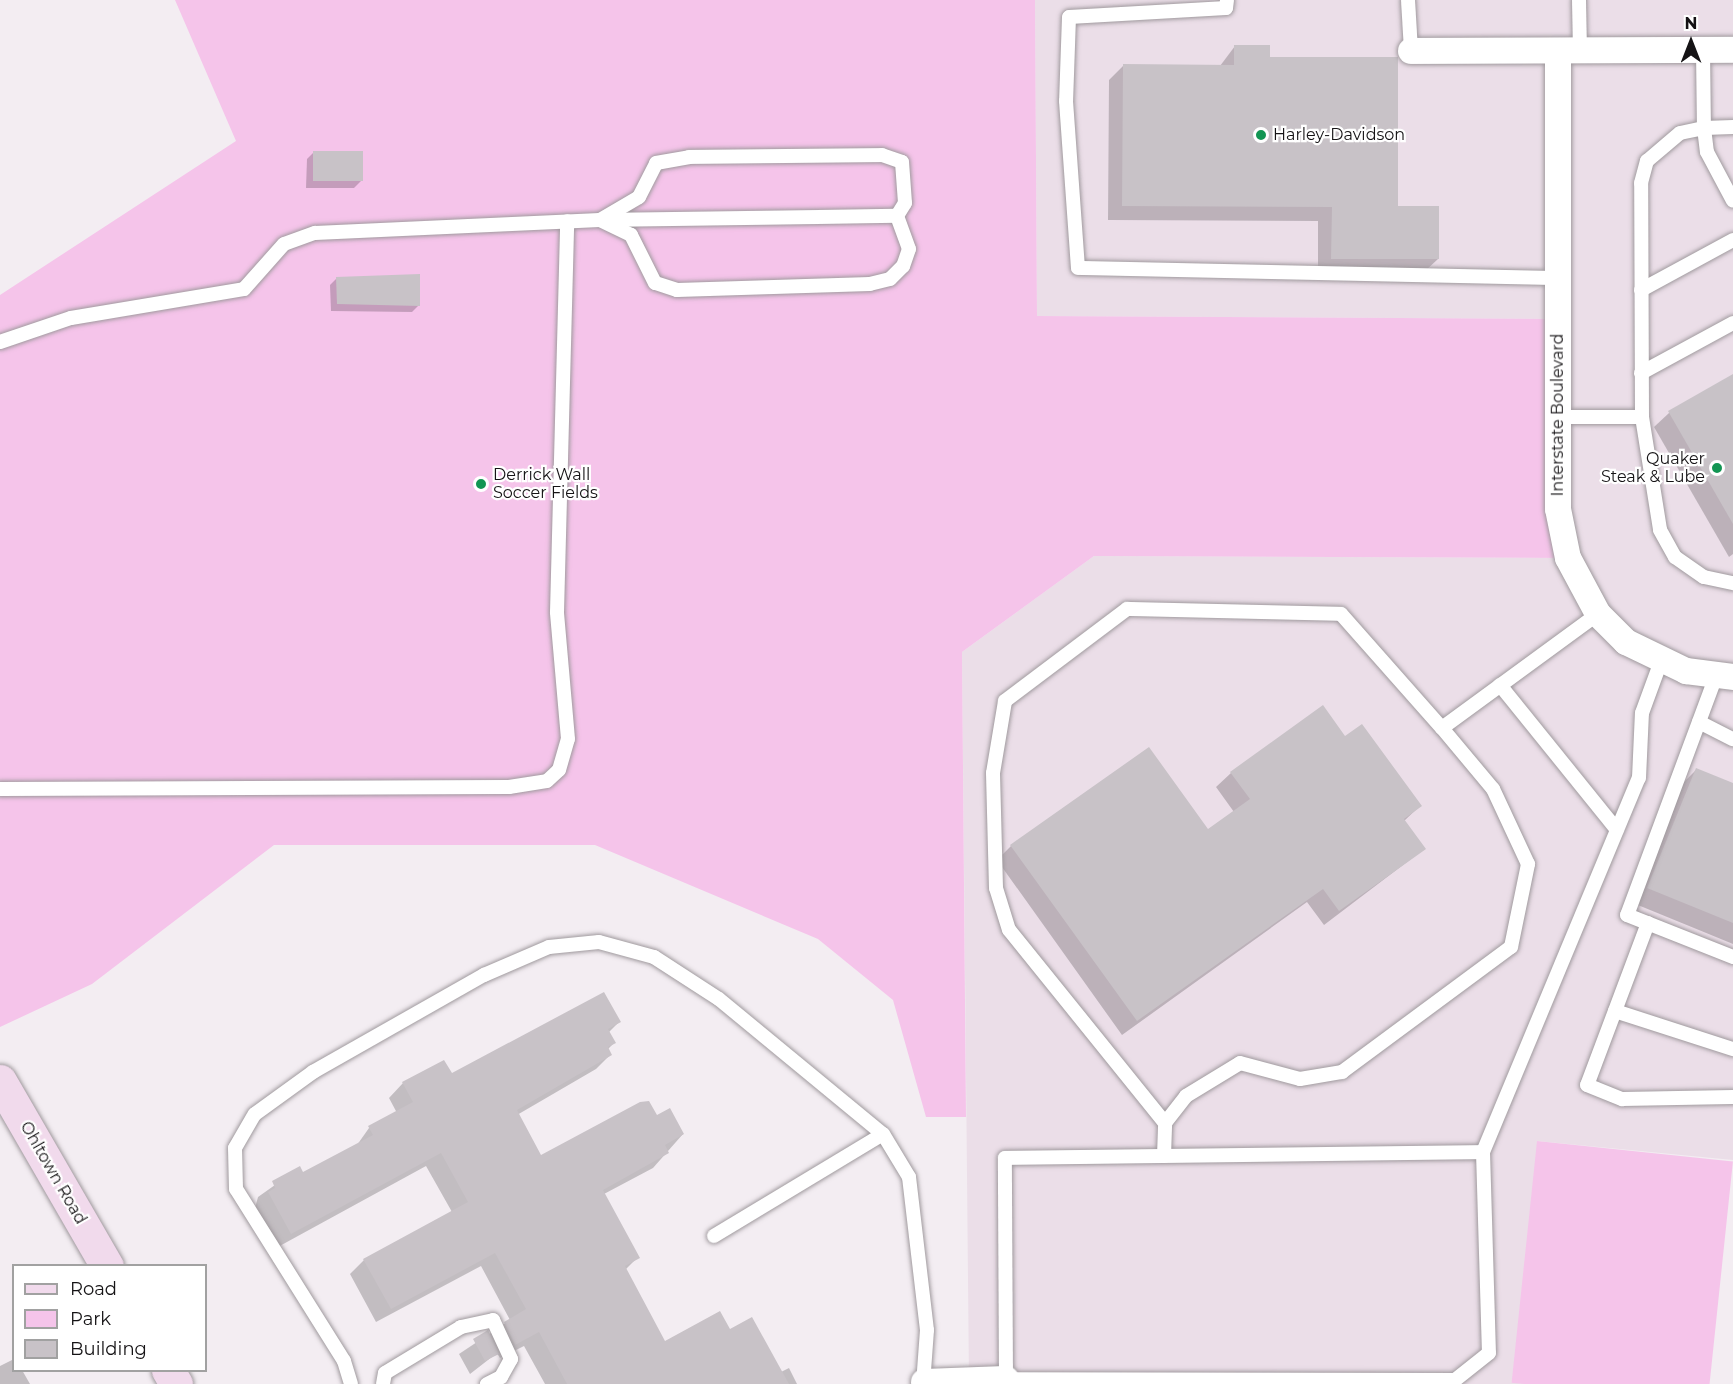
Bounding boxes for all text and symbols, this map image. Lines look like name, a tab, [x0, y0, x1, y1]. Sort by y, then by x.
north arrow	[1661, 12, 1721, 72]
text: N	[1685, 14, 1697, 33]
place label: Harley-Davidson	[1273, 125, 1405, 145]
marker: Harley-Davidson	[1254, 128, 1268, 142]
street label: Interstate Boulevard	[1548, 334, 1568, 496]
place label: Quaker Steak & Lube	[1601, 449, 1705, 487]
marker: Quaker Steak & Lube	[1710, 461, 1724, 475]
place label: Derrick Wall Soccer Fields	[493, 465, 598, 503]
marker: Derrick Wall Soccer Fields	[474, 477, 488, 491]
street label: Ohltown Road	[16, 1118, 90, 1228]
legend	[12, 1264, 207, 1372]
text: Road	[70, 1278, 117, 1300]
text: Park	[70, 1308, 111, 1330]
text: Building	[70, 1338, 147, 1360]

